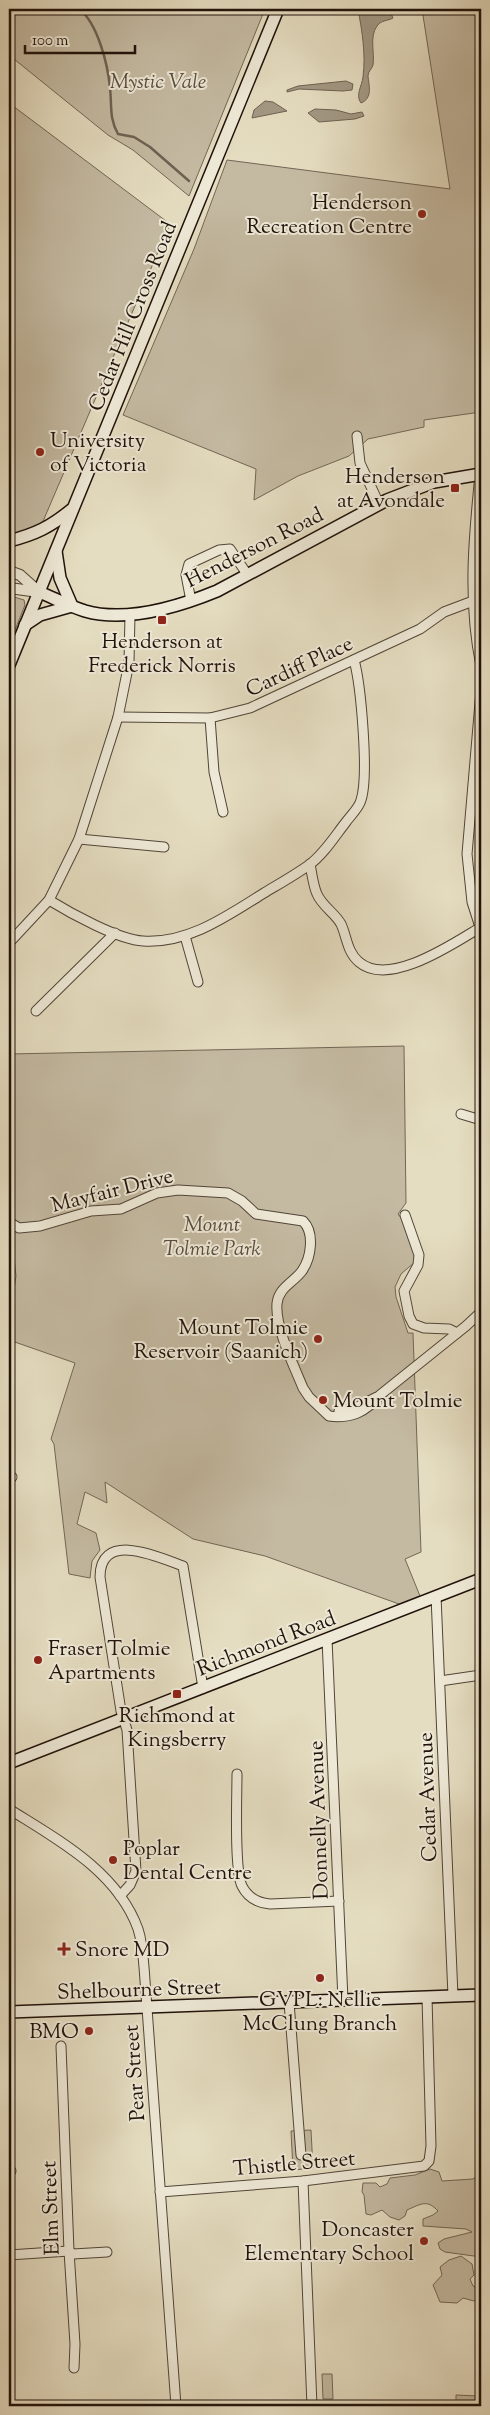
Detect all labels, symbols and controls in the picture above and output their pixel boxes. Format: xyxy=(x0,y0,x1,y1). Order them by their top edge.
scale bar xyxy=(25,22,135,54)
text: 100 m xyxy=(32,31,69,52)
park label: Mystic Vale xyxy=(110,68,206,98)
place label: Henderson Recreation Centre xyxy=(247,189,412,243)
marker: Henderson Recreation Centre xyxy=(416,208,428,220)
street label: Cedar Hill Cross Road xyxy=(82,217,186,416)
place label: University of Victoria xyxy=(50,427,147,481)
marker: University of Victoria xyxy=(34,446,46,458)
place label: Henderson at Avondale xyxy=(337,463,445,517)
marker: Henderson at Avondale xyxy=(449,482,461,494)
street label: Henderson Road xyxy=(180,501,329,597)
marker: Henderson at Frederick Norris xyxy=(156,614,168,626)
place label: Henderson at Frederick Norris xyxy=(88,628,236,682)
street label: Cardiff Place xyxy=(241,630,358,706)
street label: Mayfair Drive xyxy=(48,1162,177,1222)
park label: Mount Tolmie Park xyxy=(163,1211,261,1265)
place label: Mount Tolmie Reservoir (Saanich) xyxy=(134,1314,308,1368)
marker: Mount Tolmie Reservoir (Saanich) xyxy=(312,1333,324,1345)
place label: Mount Tolmie xyxy=(333,1387,463,1417)
marker: Mount Tolmie xyxy=(317,1394,329,1406)
street label: Richmond Road xyxy=(193,1604,341,1685)
place label: Fraser Tolmie Apartments xyxy=(48,1635,170,1689)
marker: Fraser Tolmie Apartments xyxy=(32,1654,44,1666)
marker: Richmond at Kingsberry xyxy=(171,1688,183,1700)
place label: Richmond at Kingsberry xyxy=(119,1702,235,1756)
street label: Cedar Avenue xyxy=(412,1732,446,1862)
street label: Donnelly Avenue xyxy=(302,1740,338,1900)
place label: Poplar Dental Centre xyxy=(123,1835,252,1889)
marker: Poplar Dental Centre xyxy=(107,1854,119,1866)
place label: Snore MD xyxy=(75,1936,169,1966)
marker: Snore MD xyxy=(57,1942,71,1956)
marker: GVPL: Nellie McClung Branch xyxy=(314,1972,326,1984)
street label: Shelbourne Street xyxy=(57,1973,222,2009)
place label: GVPL: Nellie McClung Branch xyxy=(243,1986,397,2040)
place label: BMO xyxy=(29,2018,79,2048)
street label: Pear Street xyxy=(118,2024,154,2122)
marker: BMO xyxy=(83,2025,95,2037)
street label: Thistle Street xyxy=(232,2145,357,2185)
street label: Elm Street xyxy=(35,2160,69,2256)
place label: Doncaster Elementary School xyxy=(245,2216,414,2270)
marker: Doncaster Elementary School xyxy=(418,2235,430,2247)

